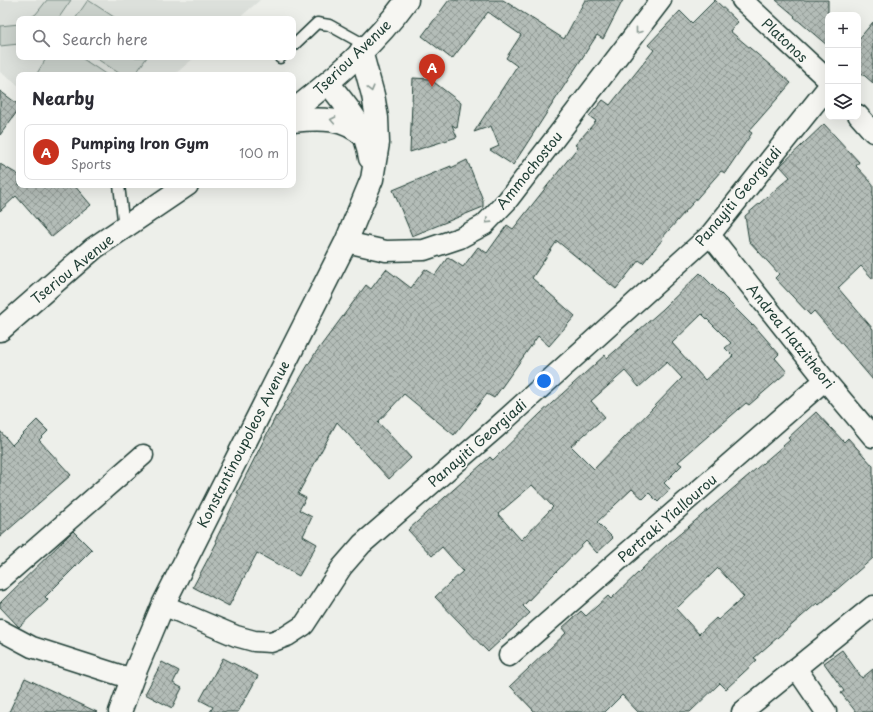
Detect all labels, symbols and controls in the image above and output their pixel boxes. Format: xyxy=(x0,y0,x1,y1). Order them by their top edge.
map controls xyxy=(825,12,861,120)
button: + xyxy=(825,12,861,48)
street label: Platonos xyxy=(757,13,813,67)
street label: Tseriou Avenue xyxy=(308,14,396,100)
search box xyxy=(16,16,296,60)
one-way arrow xyxy=(635,26,642,33)
icon: search xyxy=(30,27,52,49)
text: Search here xyxy=(62,27,148,50)
button: − xyxy=(825,48,861,84)
pin: A xyxy=(419,54,445,87)
button: layers xyxy=(825,84,861,120)
text: Nearby xyxy=(32,85,94,111)
one-way arrow xyxy=(366,85,375,92)
one-way arrow xyxy=(329,116,336,125)
street label: Ammochostou xyxy=(491,126,567,214)
text: Pumping Iron Gym xyxy=(71,131,209,154)
street label: Panayiti Georgiadi xyxy=(690,141,786,251)
text: A xyxy=(41,143,51,162)
text: 100 m xyxy=(239,143,279,162)
text: Sports xyxy=(71,154,111,173)
one-way arrow xyxy=(485,216,492,223)
street label: Tseriou Avenue xyxy=(26,229,118,309)
street label: Andrea Hatzitheori xyxy=(742,279,840,393)
street label: Konstantinoupoleos Avenue xyxy=(192,357,294,531)
your location xyxy=(534,371,554,391)
street label: Panayiti Georgiadi xyxy=(423,394,531,492)
street label: Pertraki Yiallourou xyxy=(613,469,721,567)

